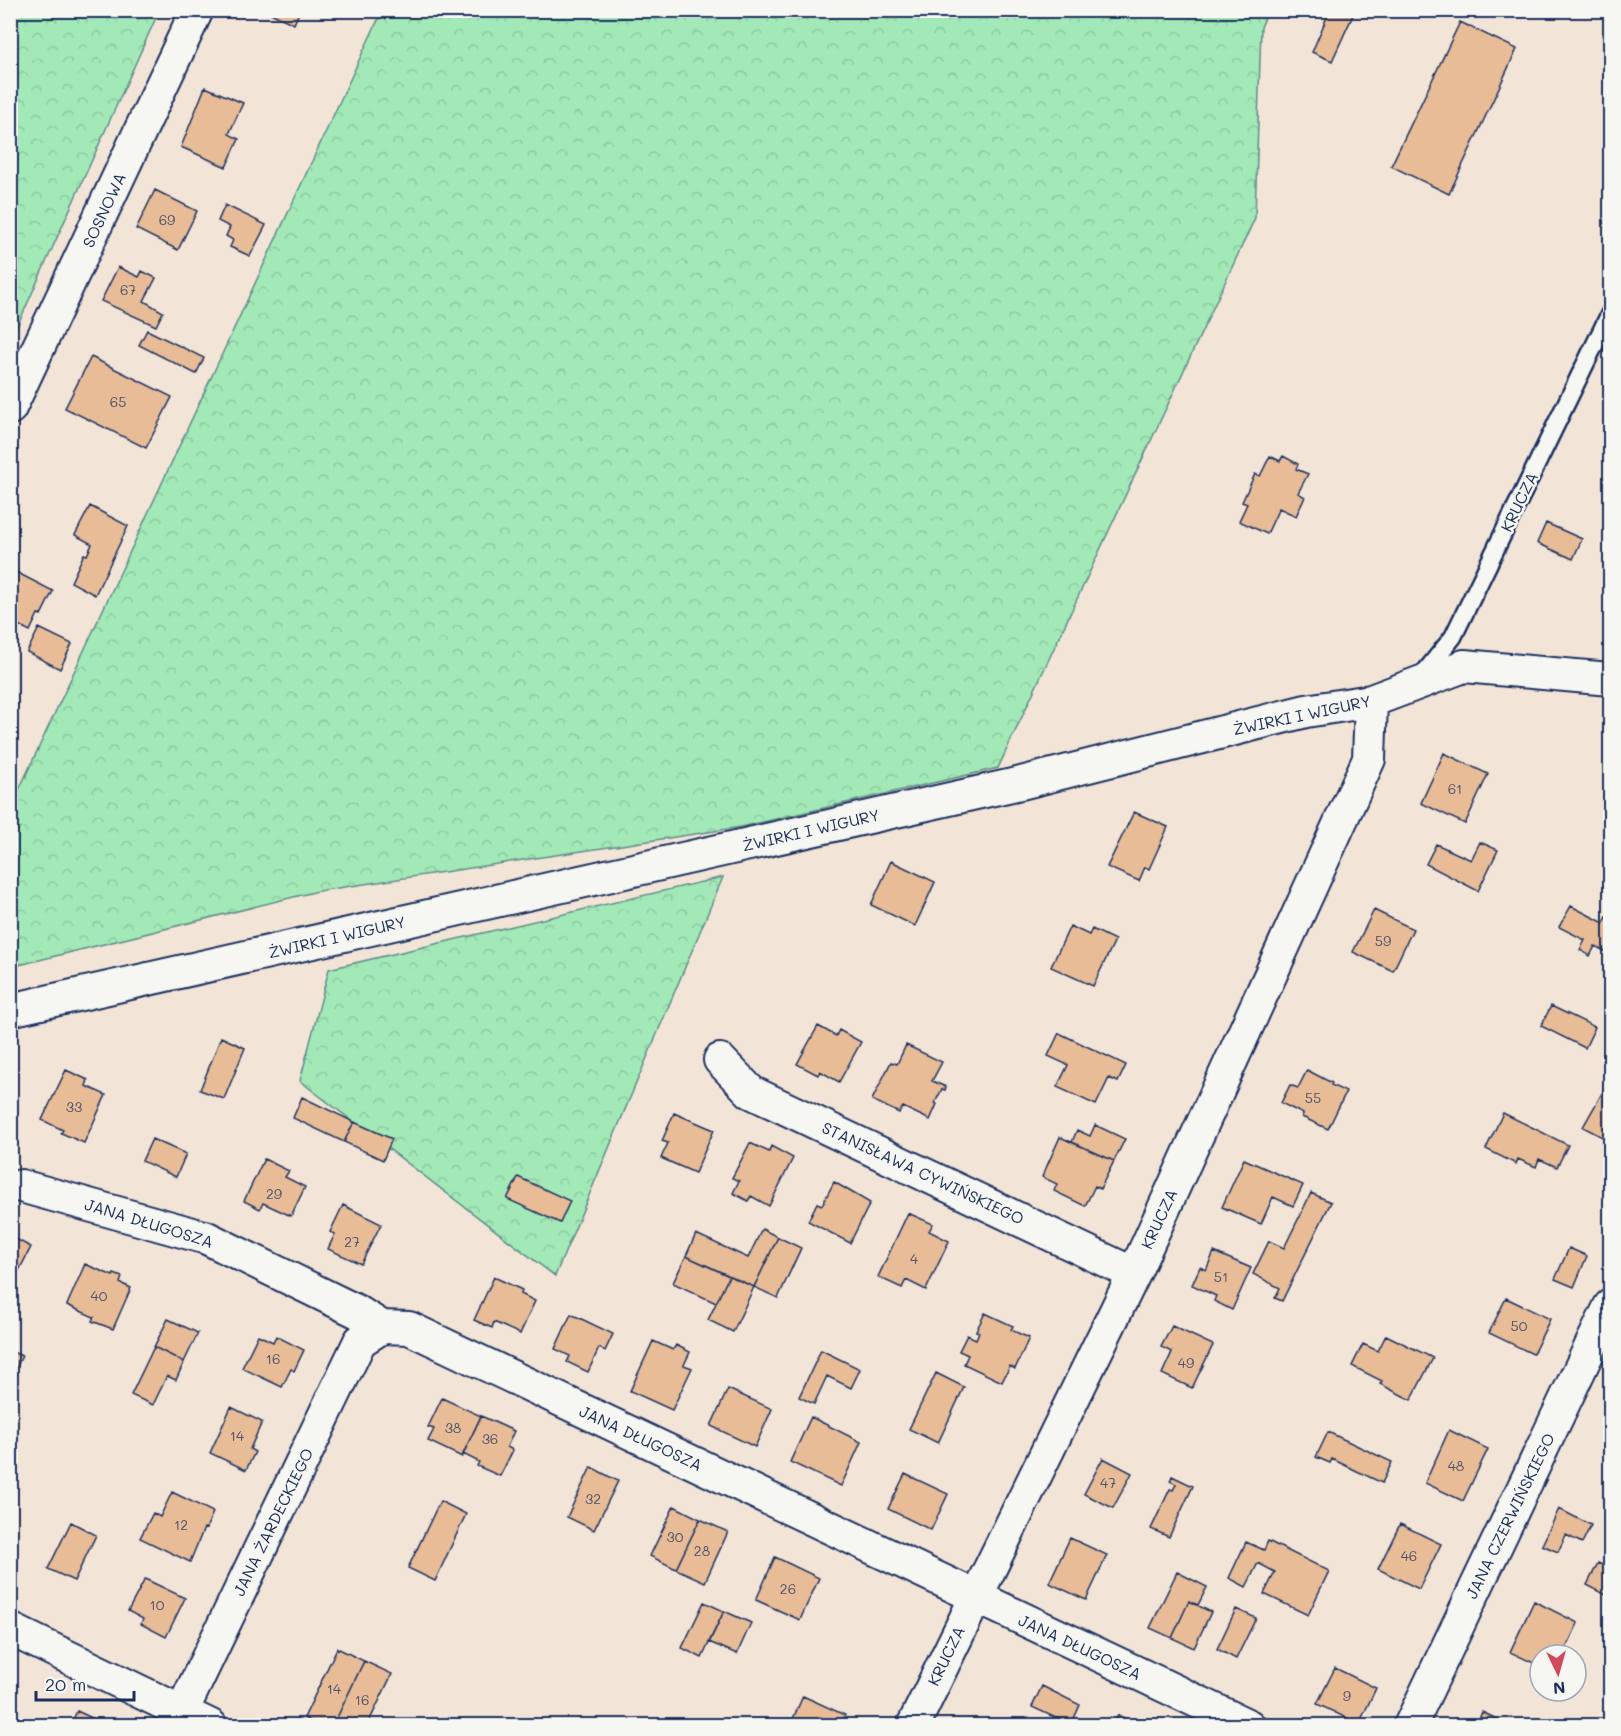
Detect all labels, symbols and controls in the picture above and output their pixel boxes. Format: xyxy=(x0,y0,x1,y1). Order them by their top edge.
street label: SOSNOWA xyxy=(77,169,130,251)
house number: 69 xyxy=(159,210,175,229)
house number: 67 xyxy=(120,280,136,299)
house number: 65 xyxy=(110,392,126,411)
street label: KRUCZA xyxy=(1495,468,1542,535)
street label: ŻWIRKI I WIGURY xyxy=(1231,690,1373,739)
house number: 61 xyxy=(1448,779,1462,798)
street label: ŻWIRKI I WIGURY xyxy=(740,803,882,856)
street label: ŻWIRKI I WIGURY xyxy=(266,910,408,963)
house number: 59 xyxy=(1375,931,1391,950)
house number: 55 xyxy=(1305,1088,1321,1107)
house number: 33 xyxy=(66,1097,82,1116)
street label: STANISŁAWA CYWIŃSKIEGO xyxy=(819,1116,1028,1229)
house number: 29 xyxy=(266,1184,282,1203)
street label: KRUCZA xyxy=(1136,1185,1182,1252)
street label: JANA DŁUGOSZA xyxy=(82,1193,216,1252)
house number: 27 xyxy=(344,1232,360,1251)
house number: 4 xyxy=(910,1249,919,1268)
house number: 51 xyxy=(1214,1267,1228,1286)
house number: 40 xyxy=(91,1286,108,1305)
house number: 50 xyxy=(1511,1316,1528,1335)
house number: 16 xyxy=(266,1349,280,1368)
house number: 49 xyxy=(1178,1353,1194,1372)
street label: JANA DŁUGOSZA xyxy=(576,1400,706,1475)
house number: 38 xyxy=(445,1418,461,1437)
house number: 14 xyxy=(230,1426,245,1445)
house number: 36 xyxy=(482,1429,498,1448)
street label: JANA CZERWIŃSKIEGO xyxy=(1460,1429,1559,1602)
street label: JANA ŻARDECKIEGO xyxy=(228,1444,317,1599)
house number: 48 xyxy=(1448,1456,1464,1475)
house number: 47 xyxy=(1100,1473,1116,1492)
house number: 32 xyxy=(585,1489,601,1508)
house number: 12 xyxy=(174,1515,188,1534)
house number: 30 xyxy=(667,1527,684,1546)
house number: 28 xyxy=(694,1541,710,1560)
house number: 46 xyxy=(1401,1546,1417,1565)
house number: 26 xyxy=(780,1579,796,1598)
house number: 10 xyxy=(150,1595,165,1614)
street label: JANA DŁUGOSZA xyxy=(1015,1609,1145,1684)
street label: KRUCZA xyxy=(922,1622,969,1689)
north arrow xyxy=(1528,1643,1588,1703)
scale bar xyxy=(36,1664,134,1702)
text: 20 m xyxy=(45,1672,86,1696)
text: N xyxy=(1552,1677,1566,1699)
house number: 14 xyxy=(327,1679,342,1698)
house number: 9 xyxy=(1343,1686,1351,1705)
house number: 16 xyxy=(355,1690,369,1709)

